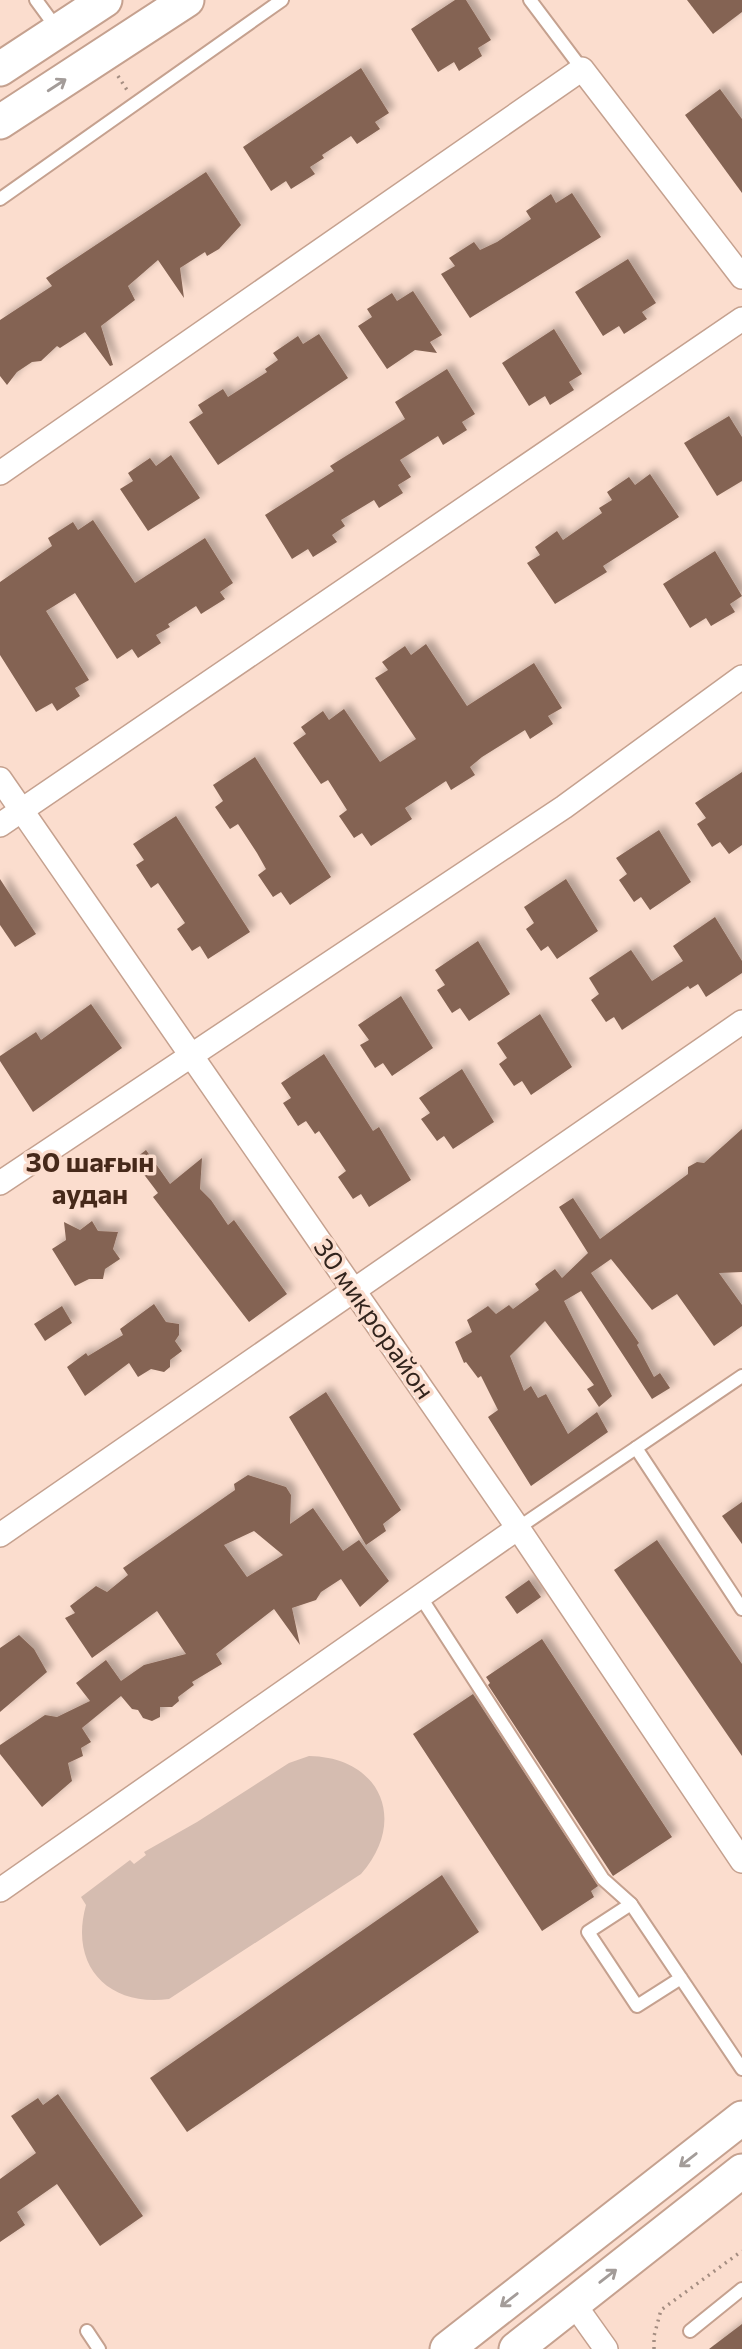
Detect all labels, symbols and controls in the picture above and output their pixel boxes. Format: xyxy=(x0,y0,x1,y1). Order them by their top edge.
one-way arrow xyxy=(47,78,66,92)
district label: 30 шағын аудан xyxy=(25,1144,155,1210)
street label: 30 микрорайон xyxy=(308,1232,442,1404)
one-way arrow xyxy=(680,2152,698,2167)
one-way arrow xyxy=(599,2269,617,2284)
one-way arrow xyxy=(500,2293,519,2308)

